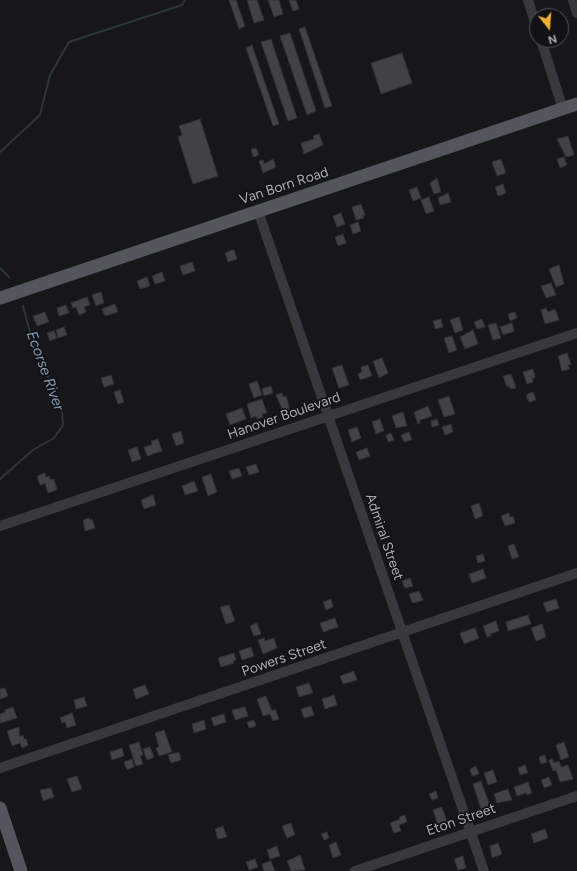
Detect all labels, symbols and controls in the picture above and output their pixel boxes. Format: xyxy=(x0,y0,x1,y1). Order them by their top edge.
north arrow xyxy=(529,8,569,48)
text: N xyxy=(546,32,558,46)
street label: Van Born Road xyxy=(237,164,331,208)
water label: Ecorse River xyxy=(22,329,68,413)
street label: Hanover Boulevard xyxy=(225,389,343,443)
street label: Admiral Street xyxy=(361,492,407,582)
street label: Powers Street xyxy=(240,636,328,680)
street label: Eton Street xyxy=(424,800,498,840)

